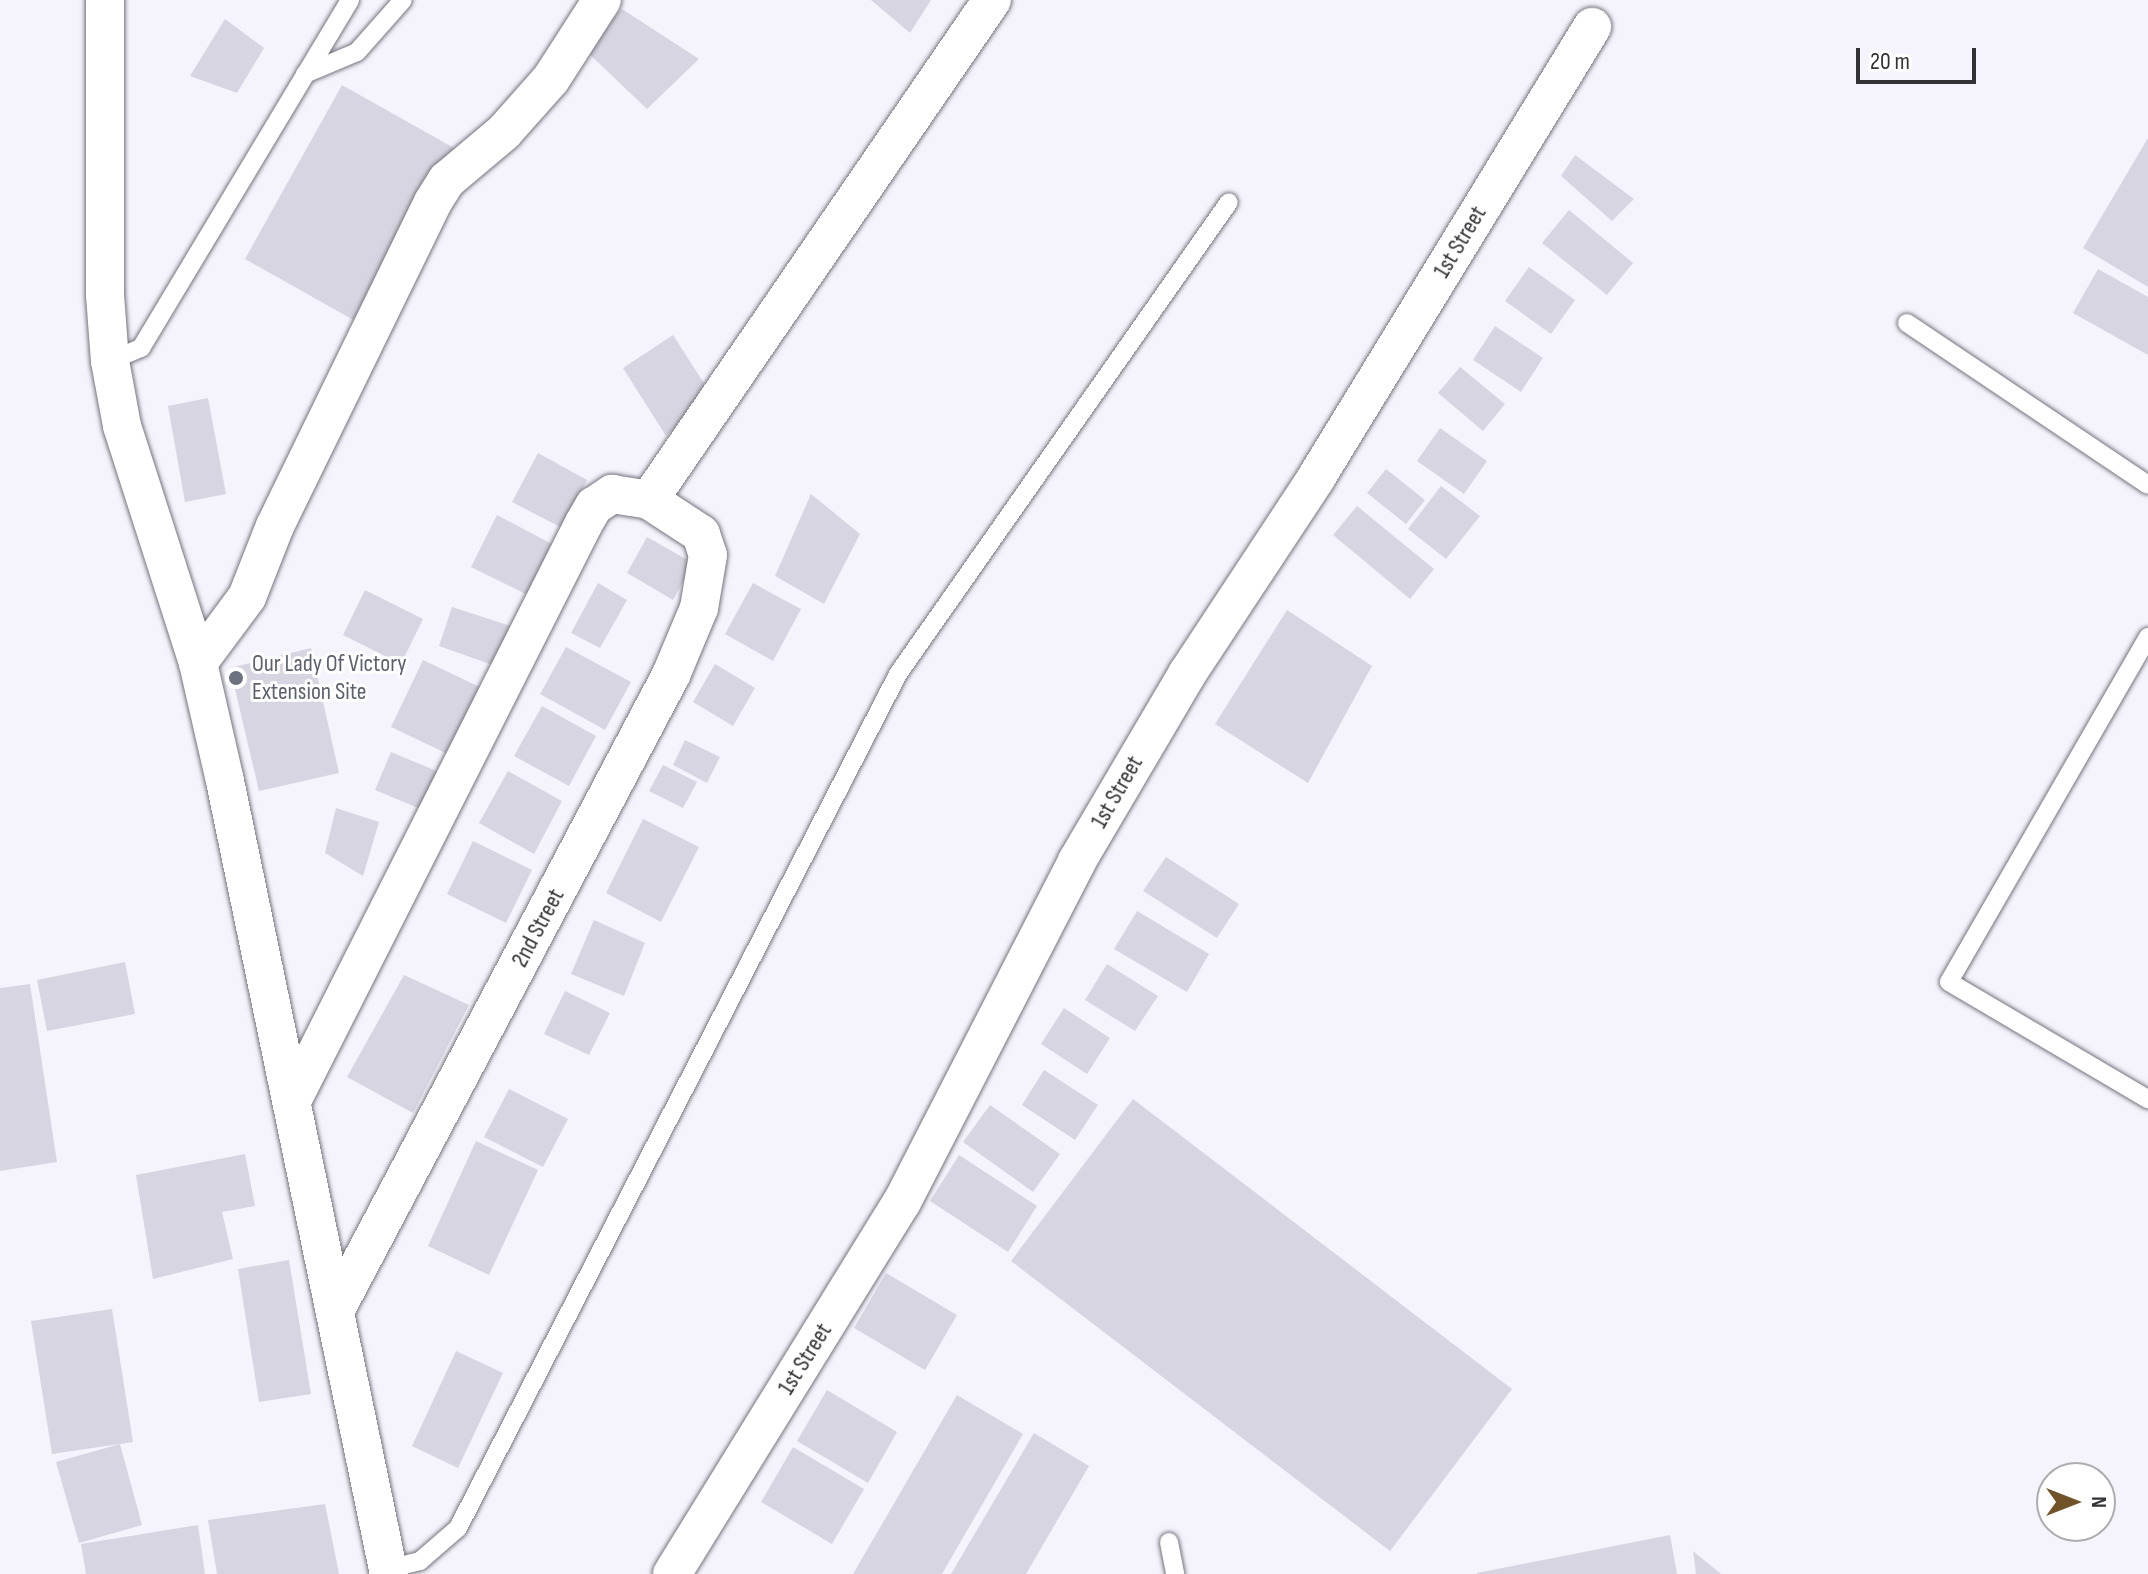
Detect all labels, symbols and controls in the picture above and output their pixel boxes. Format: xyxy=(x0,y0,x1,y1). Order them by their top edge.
scale bar xyxy=(1860,32,1980,82)
text: 20 m xyxy=(1870,47,1910,76)
street label: 1st Street xyxy=(1427,201,1493,283)
place label: Our Lady Of Victory Extension Site xyxy=(252,650,407,706)
marker: Our Lady Of Victory Extension Site xyxy=(227,669,245,687)
street label: 1st Street xyxy=(1085,751,1149,833)
street label: 2nd Street xyxy=(505,884,571,972)
street label: 1st Street xyxy=(772,1318,838,1400)
north arrow xyxy=(2036,1462,2116,1542)
text: N xyxy=(2085,1496,2112,1508)

